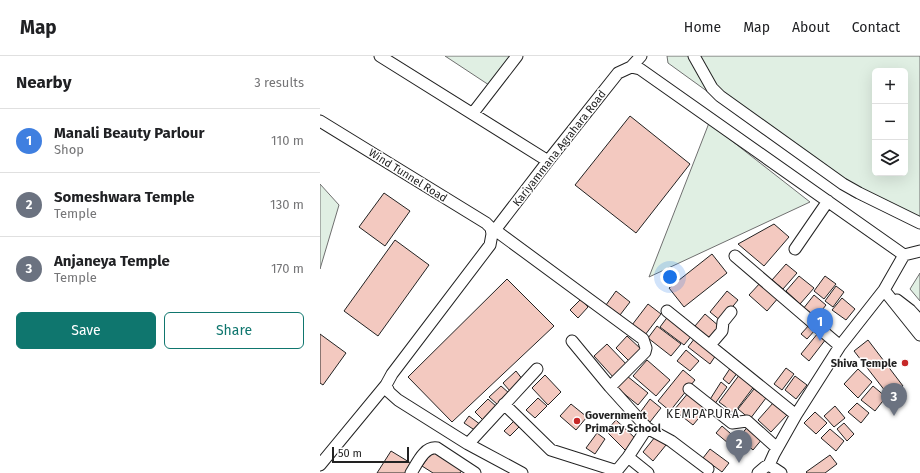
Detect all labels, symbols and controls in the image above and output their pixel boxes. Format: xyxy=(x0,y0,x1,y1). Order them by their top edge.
text: Map xyxy=(20,16,57,39)
text: Home xyxy=(684,19,721,36)
text: Map xyxy=(743,19,770,36)
text: About xyxy=(792,19,830,36)
text: Contact xyxy=(852,19,900,36)
map controls xyxy=(872,68,908,176)
button: + xyxy=(872,68,908,104)
text: Nearby xyxy=(16,72,71,93)
text: 3 results xyxy=(254,75,304,90)
street label: Kariyammana Agrahara Road xyxy=(510,88,609,209)
button: − xyxy=(872,104,908,140)
text: Manali Beauty Parlour xyxy=(54,124,204,142)
text: 1 xyxy=(26,133,32,148)
text: 110 m xyxy=(271,133,304,148)
button: layers xyxy=(872,140,908,176)
text: Shop xyxy=(54,142,84,157)
street label: Wind Tunnel Road xyxy=(366,146,449,205)
text: Someshwara Temple xyxy=(54,188,195,206)
text: 2 xyxy=(26,197,32,212)
text: 130 m xyxy=(270,197,304,212)
text: Temple xyxy=(54,206,97,221)
text: Anjaneya Temple xyxy=(54,252,170,270)
text: 3 xyxy=(26,261,32,276)
text: 170 m xyxy=(271,261,304,276)
your location xyxy=(660,267,680,287)
text: Temple xyxy=(54,270,97,285)
pin: 1 xyxy=(807,308,833,341)
button: Save xyxy=(16,312,156,349)
button: Share xyxy=(164,312,304,349)
place label: Shiva Temple xyxy=(831,357,897,370)
marker: Shiva Temple xyxy=(900,358,910,368)
pin: 3 xyxy=(881,383,907,416)
district label: KEMPAPURA xyxy=(666,407,740,421)
place label: Government Primary School xyxy=(585,409,662,435)
marker: Government Primary School xyxy=(572,416,582,426)
pin: 2 xyxy=(726,430,752,463)
scale bar xyxy=(332,445,409,464)
text: 50 m xyxy=(338,447,362,460)

